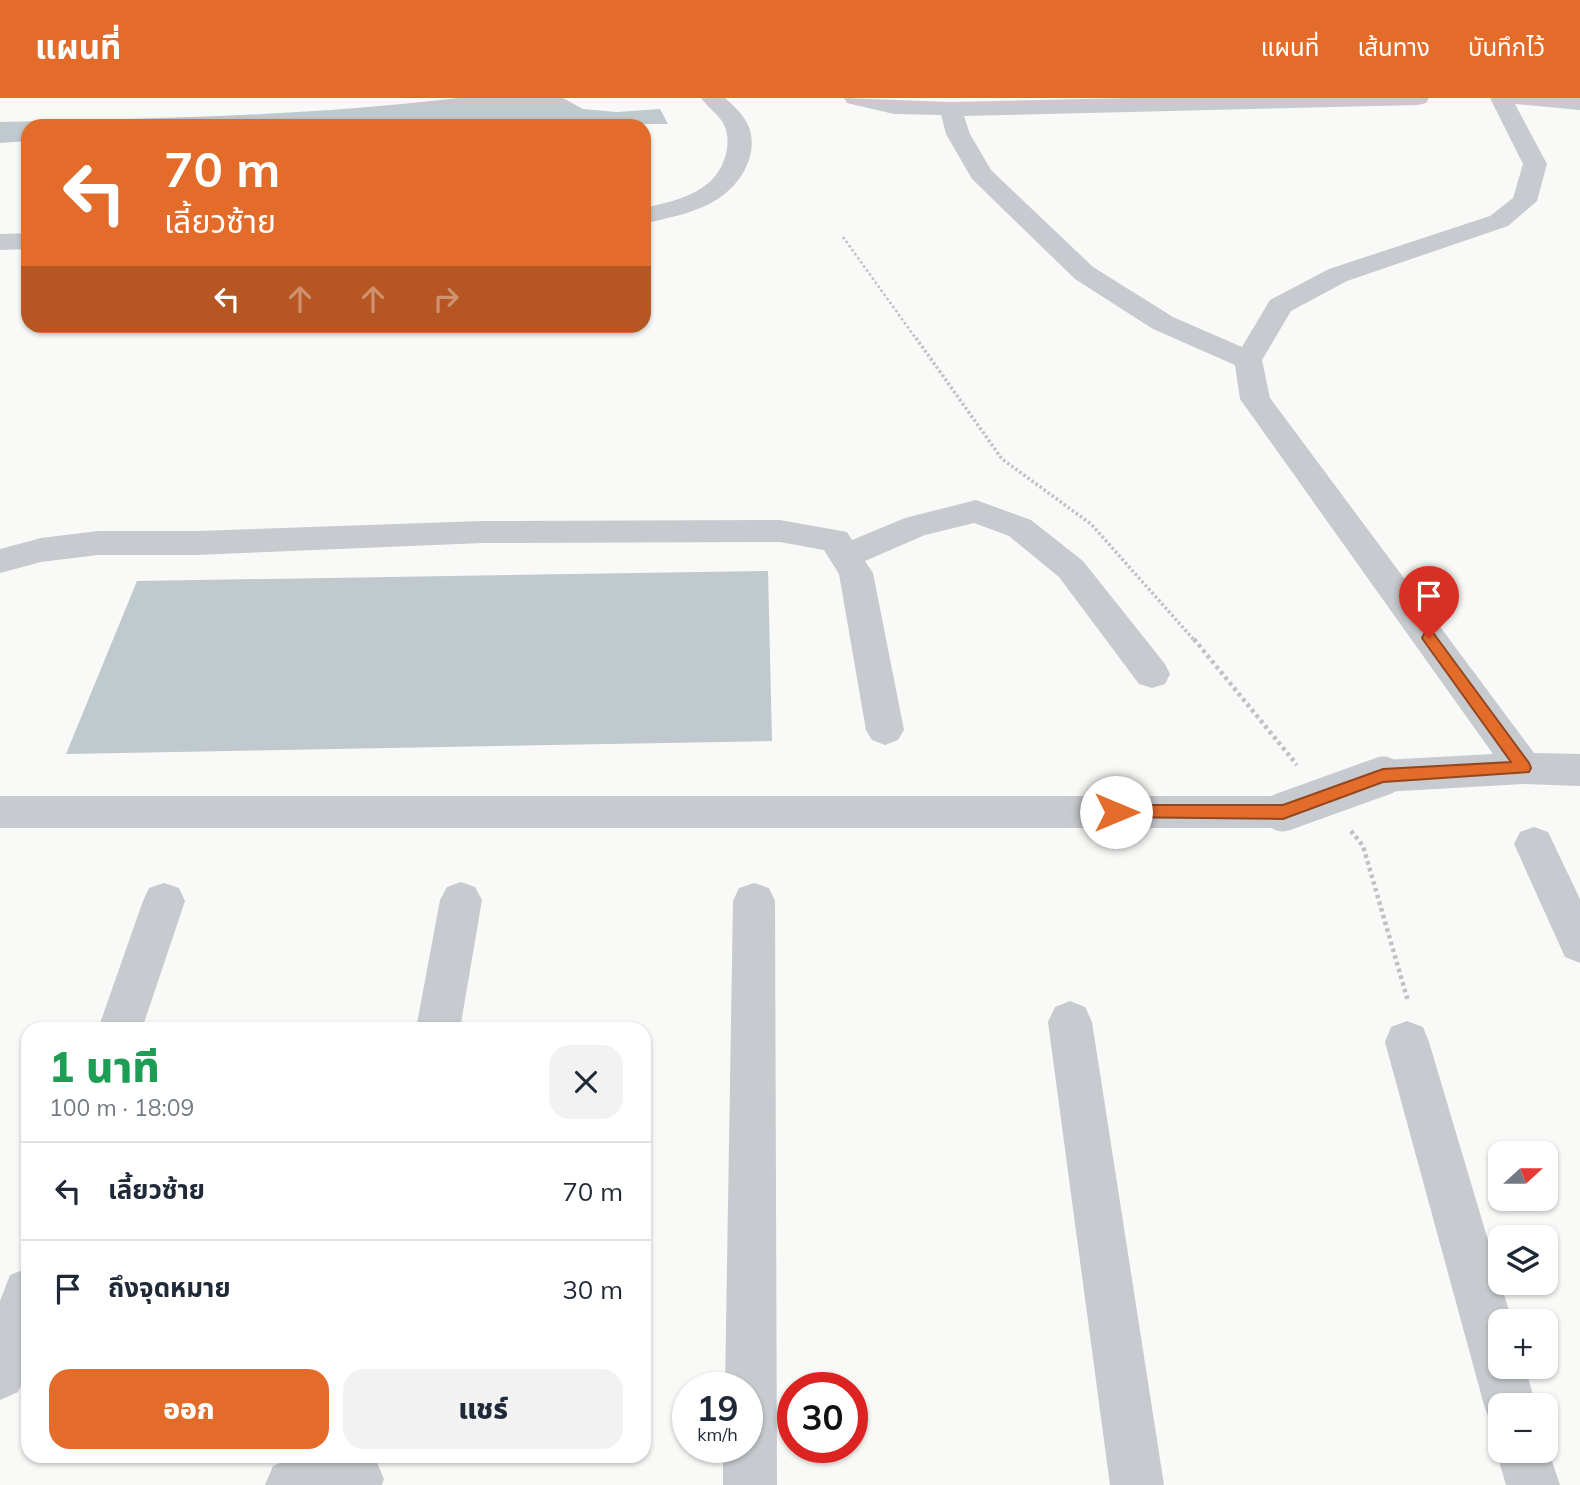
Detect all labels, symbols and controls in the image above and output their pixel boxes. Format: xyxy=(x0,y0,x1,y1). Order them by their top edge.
text: แผนที่ xyxy=(35,26,121,67)
text: แผนที่ xyxy=(1261,32,1319,62)
text: เส้นทาง xyxy=(1357,32,1430,62)
text: บันทึกไว้ xyxy=(1468,32,1545,62)
text: 70 m xyxy=(164,138,280,199)
icon: left xyxy=(49,147,140,238)
text: เลี้ยวซ้าย xyxy=(164,201,276,241)
icon: left xyxy=(208,280,246,318)
icon: ahead xyxy=(281,280,319,318)
icon: ahead xyxy=(354,280,392,318)
icon: right xyxy=(427,280,465,318)
pin xyxy=(1399,566,1459,638)
icon: arrive xyxy=(1410,577,1448,615)
position arrow xyxy=(1079,775,1153,849)
text: 1 นาที xyxy=(49,1040,160,1093)
button: close xyxy=(549,1045,623,1119)
text: 100 m · 18:09 xyxy=(49,1093,194,1122)
north arrow xyxy=(1488,1141,1558,1211)
map controls xyxy=(1488,1141,1558,1463)
icon: left xyxy=(49,1172,87,1210)
text: เลี้ยวซ้าย xyxy=(108,1173,205,1206)
text: 70 m xyxy=(562,1175,623,1208)
button: layers xyxy=(1488,1225,1558,1295)
icon: arrive xyxy=(49,1270,87,1308)
text: ถึงจุดหมาย xyxy=(108,1271,231,1304)
text: 30 m xyxy=(562,1273,623,1306)
button: + xyxy=(1488,1309,1558,1379)
button: ออก xyxy=(49,1369,329,1449)
button: แชร์ xyxy=(343,1369,623,1449)
speed limit sign: 30 xyxy=(777,1372,868,1463)
text: 19 xyxy=(696,1386,739,1430)
button: − xyxy=(1488,1393,1558,1463)
text: km/h xyxy=(697,1423,738,1446)

